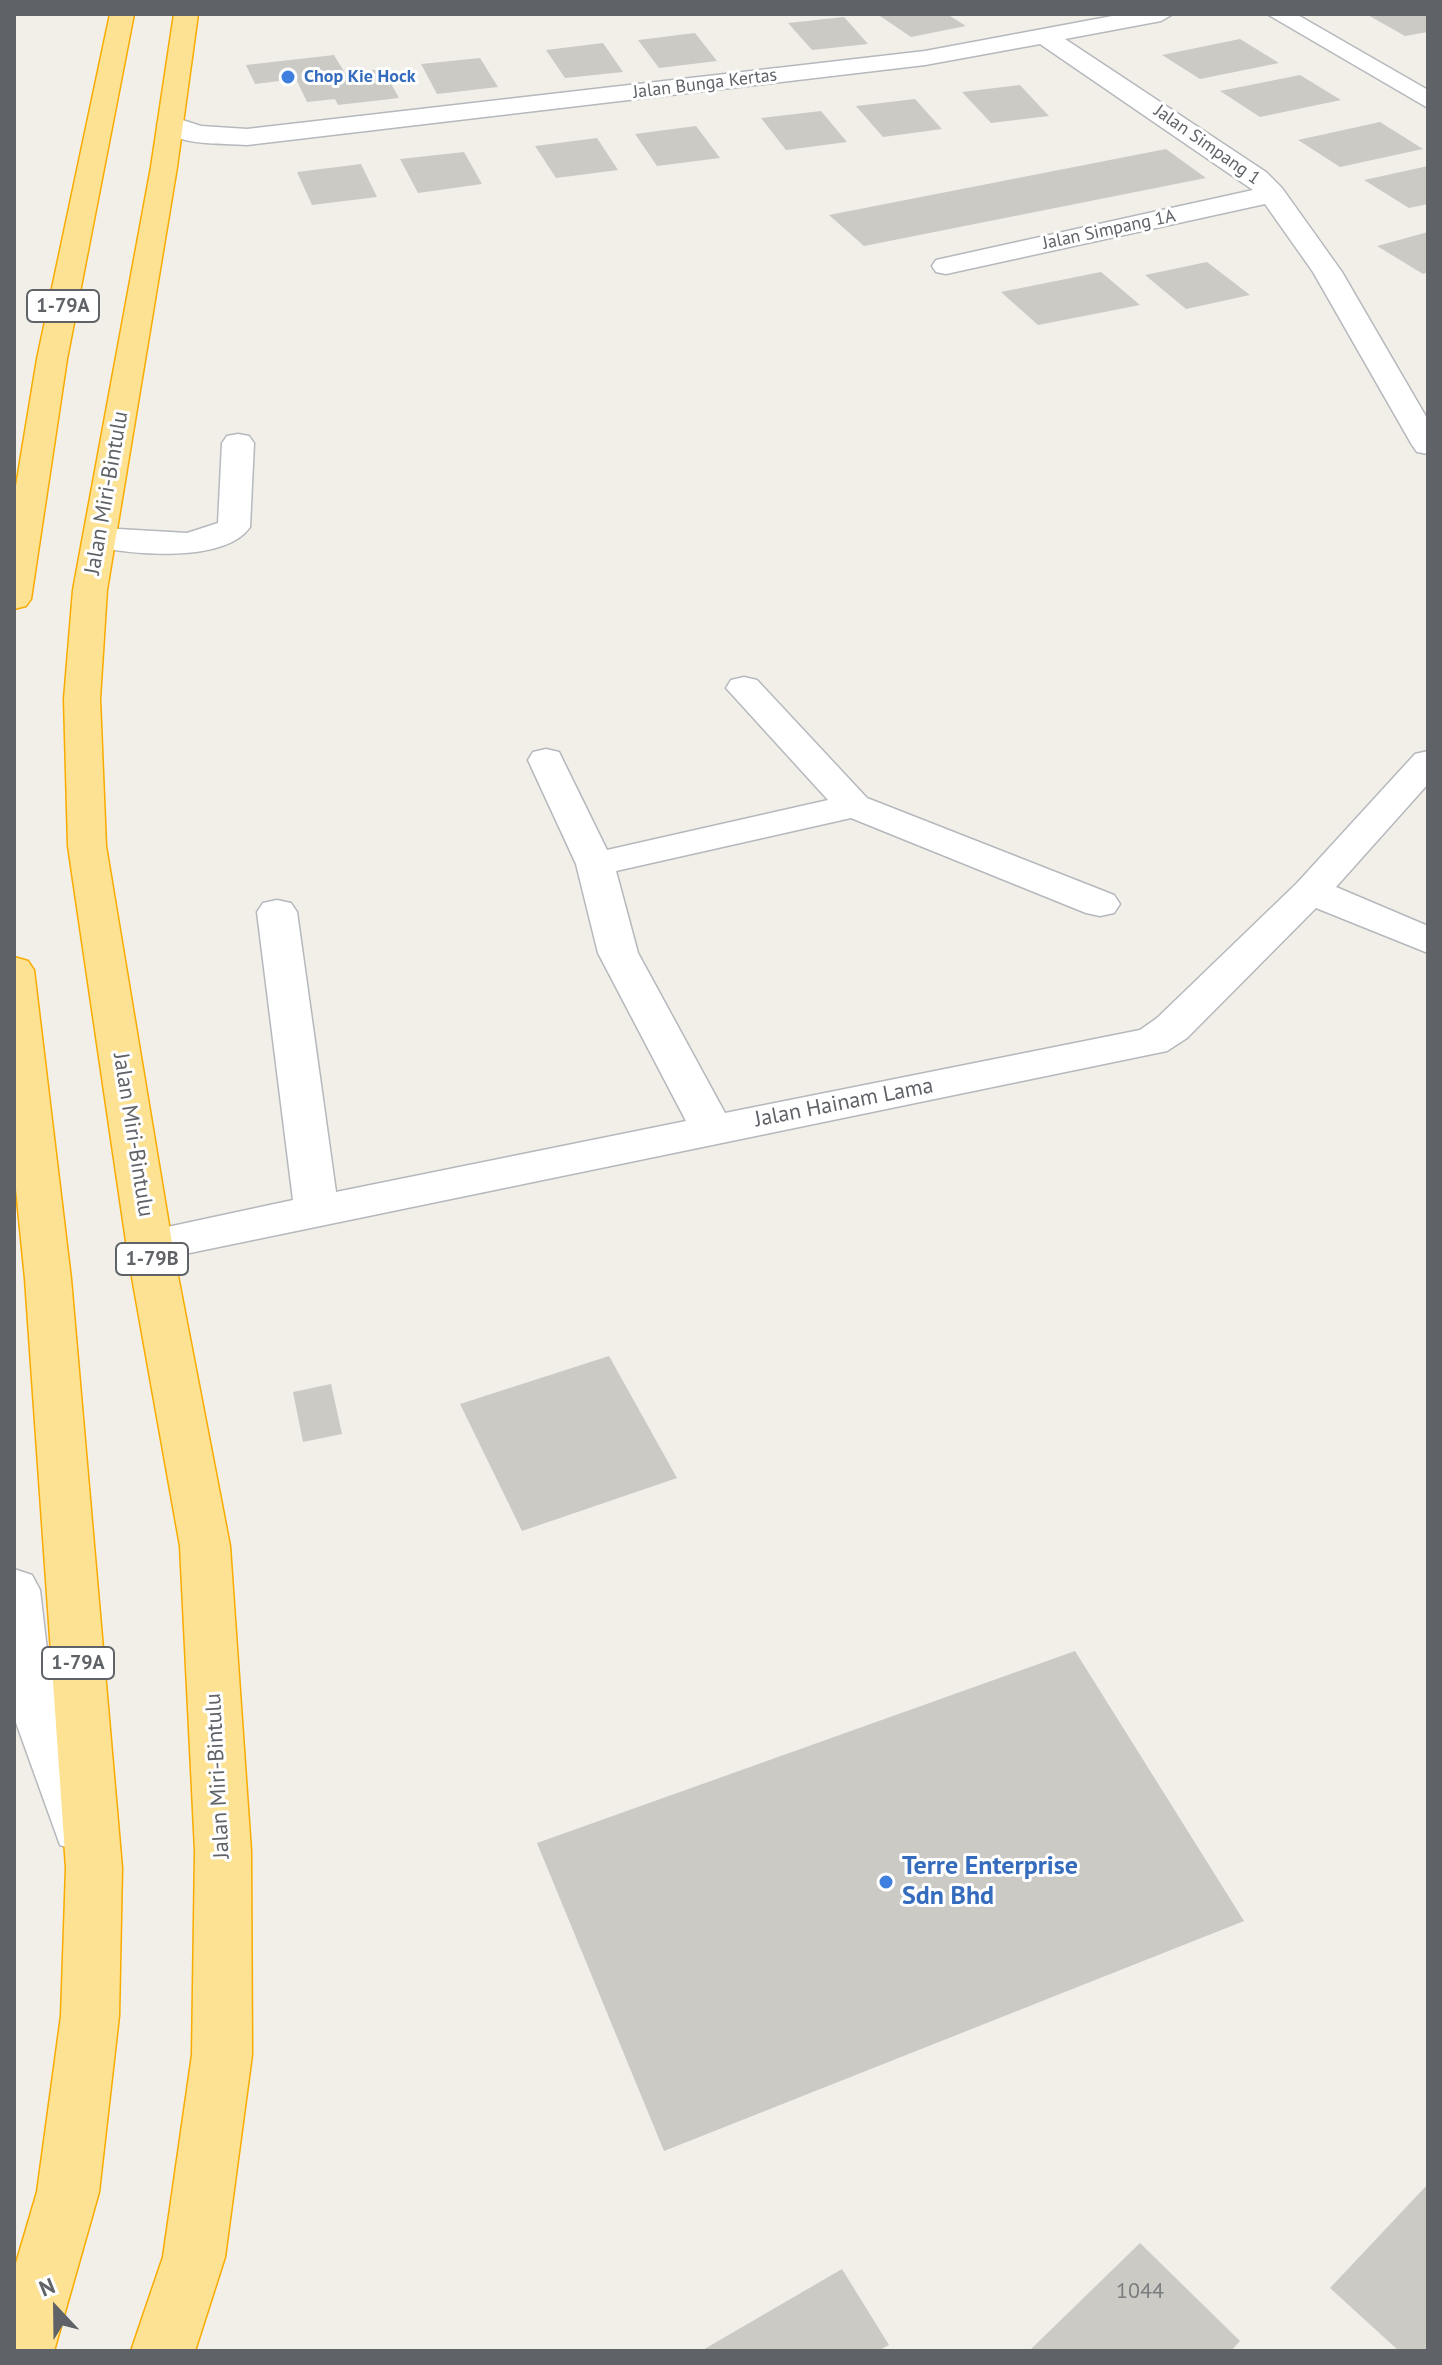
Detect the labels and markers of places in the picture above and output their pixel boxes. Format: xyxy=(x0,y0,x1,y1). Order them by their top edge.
place label: Chop Kie Hock xyxy=(304,66,416,88)
marker: Chop Kie Hock xyxy=(279,68,297,86)
place label: Terre Enterprise Sdn Bhd xyxy=(902,1851,1078,1912)
marker: Terre Enterprise Sdn Bhd xyxy=(877,1873,895,1891)

